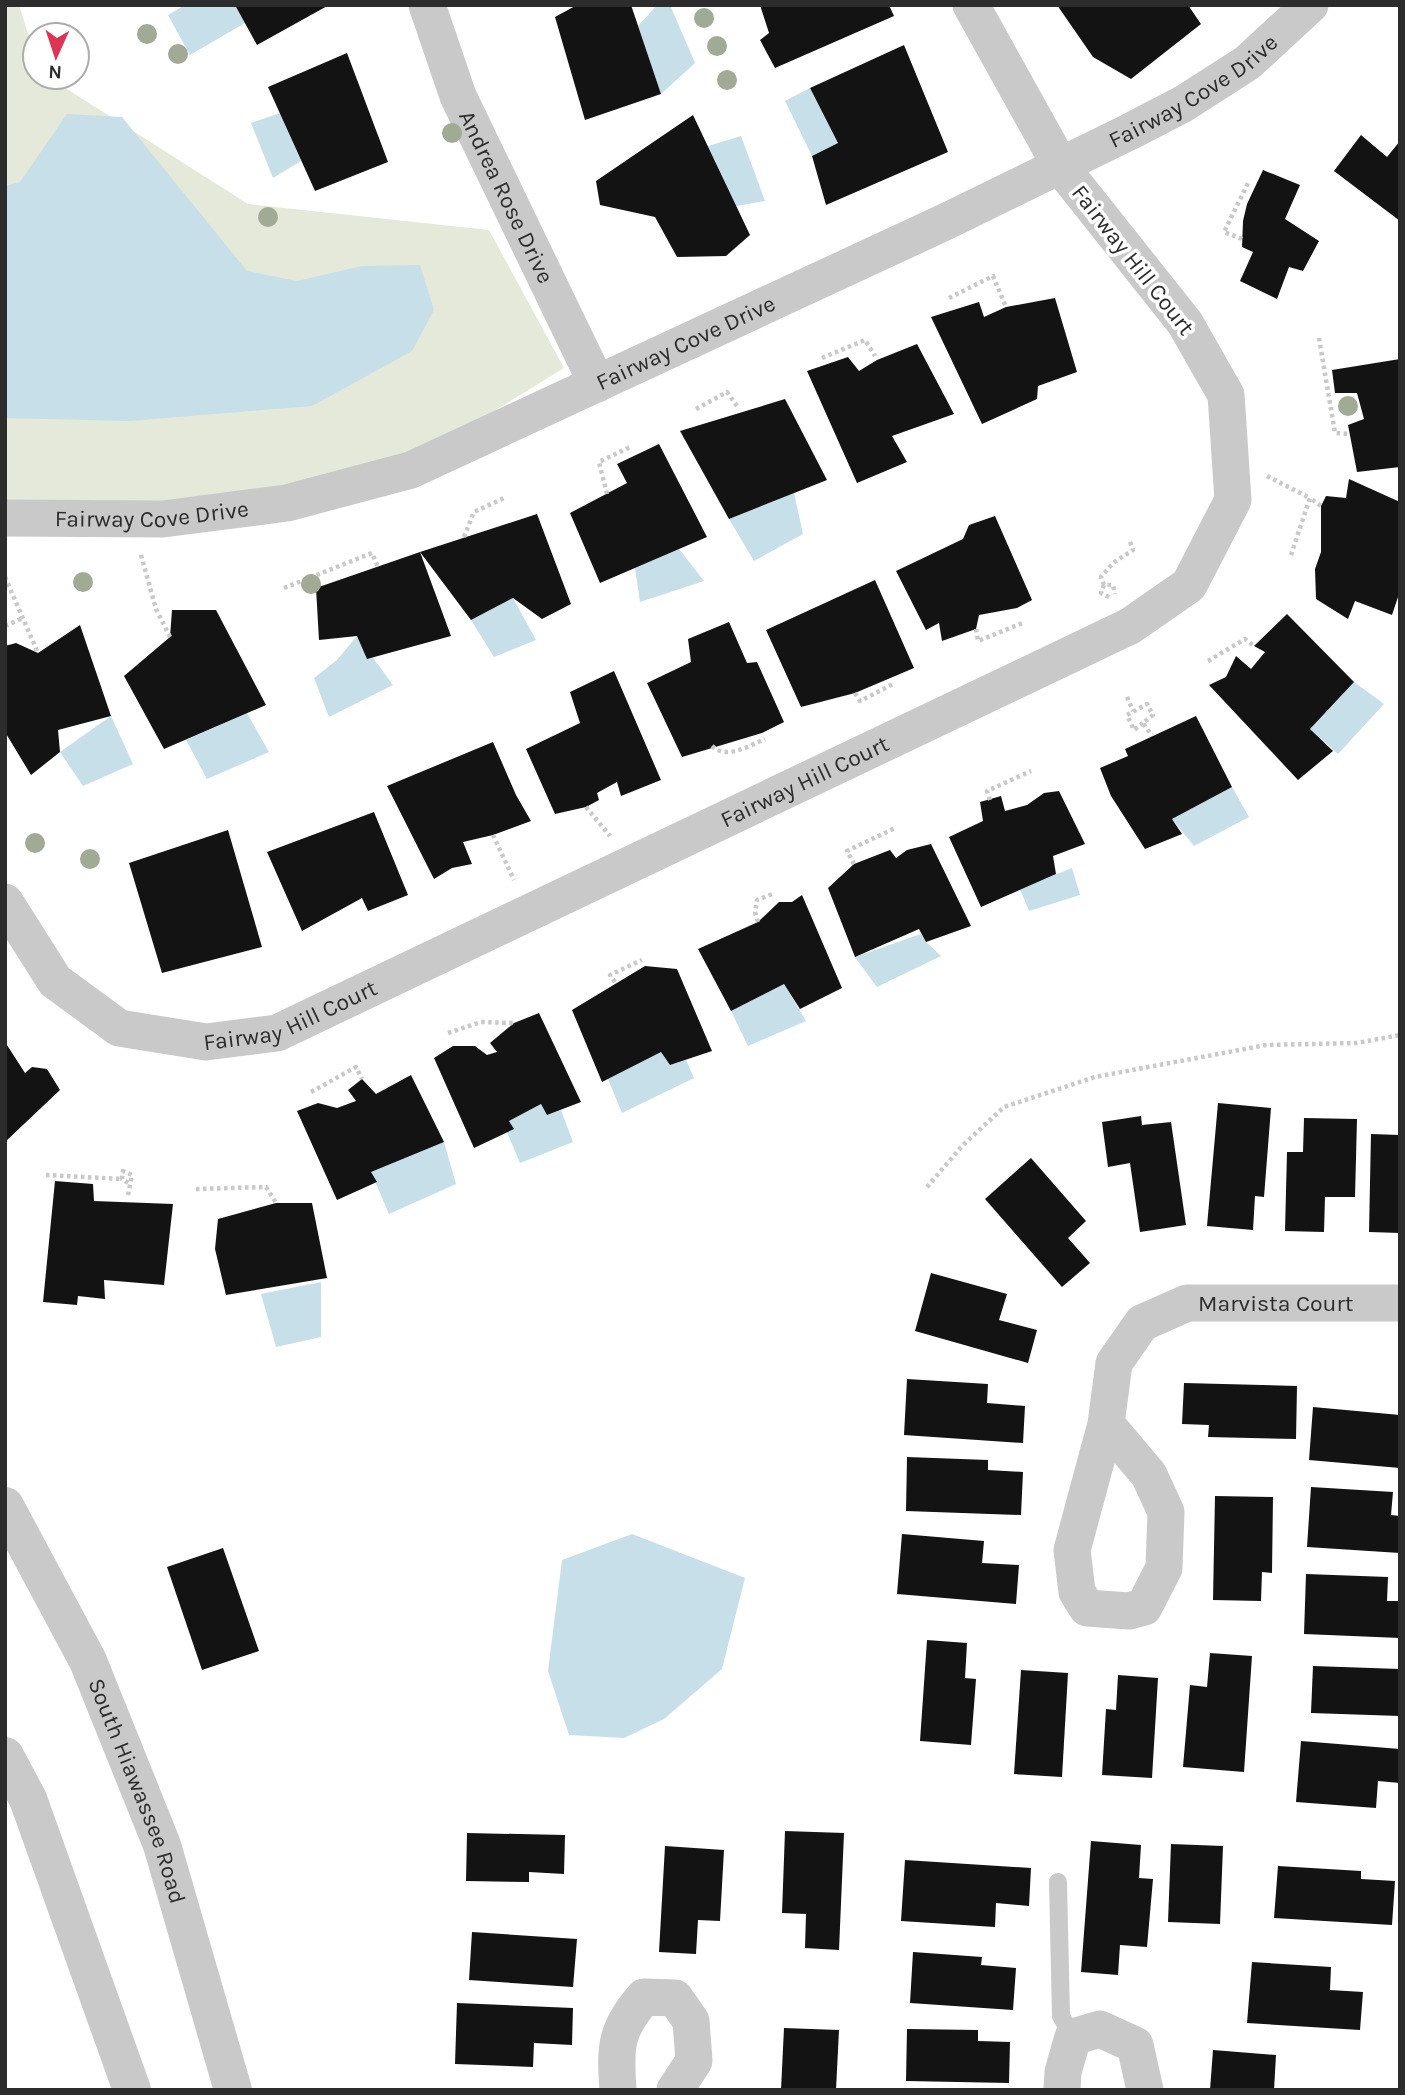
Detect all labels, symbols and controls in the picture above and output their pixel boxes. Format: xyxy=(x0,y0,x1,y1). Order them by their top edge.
north arrow xyxy=(21,21,91,91)
street label: Fairway Cove Drive xyxy=(1104,28,1283,153)
text: N xyxy=(48,61,63,83)
street label: Andrea Rose Drive xyxy=(453,106,560,288)
street label: Fairway Hill Court xyxy=(1066,180,1200,341)
street label: Fairway Cove Drive xyxy=(592,289,779,396)
street label: Fairway Cove Drive xyxy=(55,495,250,533)
street label: Fairway Hill Court xyxy=(716,730,893,833)
street label: Fairway Hill Court xyxy=(202,974,381,1056)
street label: Marvista Court xyxy=(1198,1290,1354,1317)
street label: South Hiawassee Road xyxy=(83,1674,192,1907)

